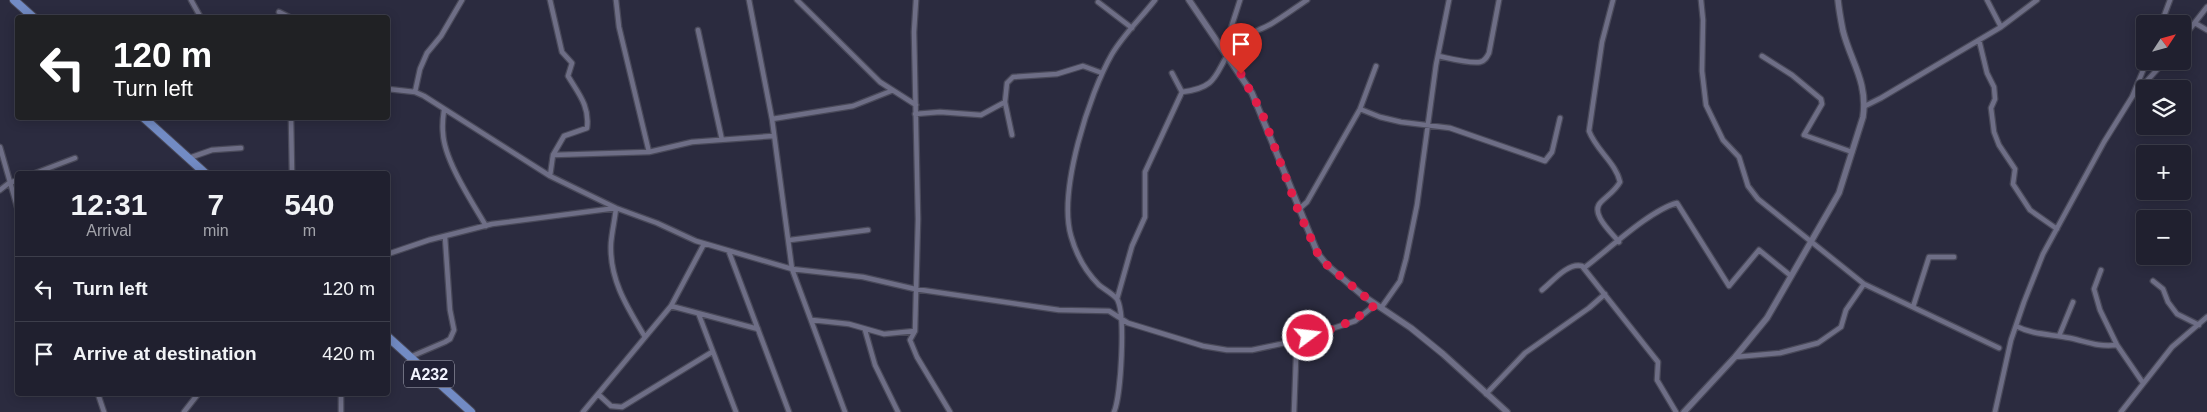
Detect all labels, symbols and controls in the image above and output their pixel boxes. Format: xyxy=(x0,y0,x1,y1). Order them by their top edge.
north arrow xyxy=(2136,15,2191,70)
map controls xyxy=(2136,15,2191,265)
pin xyxy=(1220,23,1262,74)
icon: arrive xyxy=(1227,30,1255,58)
icon: left xyxy=(30,35,95,100)
text: 120 m xyxy=(113,35,212,74)
text: Turn left xyxy=(113,76,193,101)
button: layers xyxy=(2136,80,2191,135)
button: + xyxy=(2136,145,2191,200)
text: 12:31 xyxy=(71,188,147,221)
text: 7 xyxy=(207,188,224,221)
text: 540 xyxy=(284,188,334,221)
button: − xyxy=(2136,210,2191,265)
text: Arrival xyxy=(86,222,132,239)
text: min xyxy=(203,222,229,239)
text: m xyxy=(303,222,316,239)
icon: left xyxy=(30,275,58,303)
text: Turn left xyxy=(73,278,148,299)
text: 120 m xyxy=(322,278,375,299)
position arrow xyxy=(1281,309,1333,361)
icon: arrive xyxy=(30,340,58,368)
text: Arrive at destination xyxy=(73,343,257,364)
text: 420 m xyxy=(322,343,375,364)
road number: A232 xyxy=(404,360,454,388)

